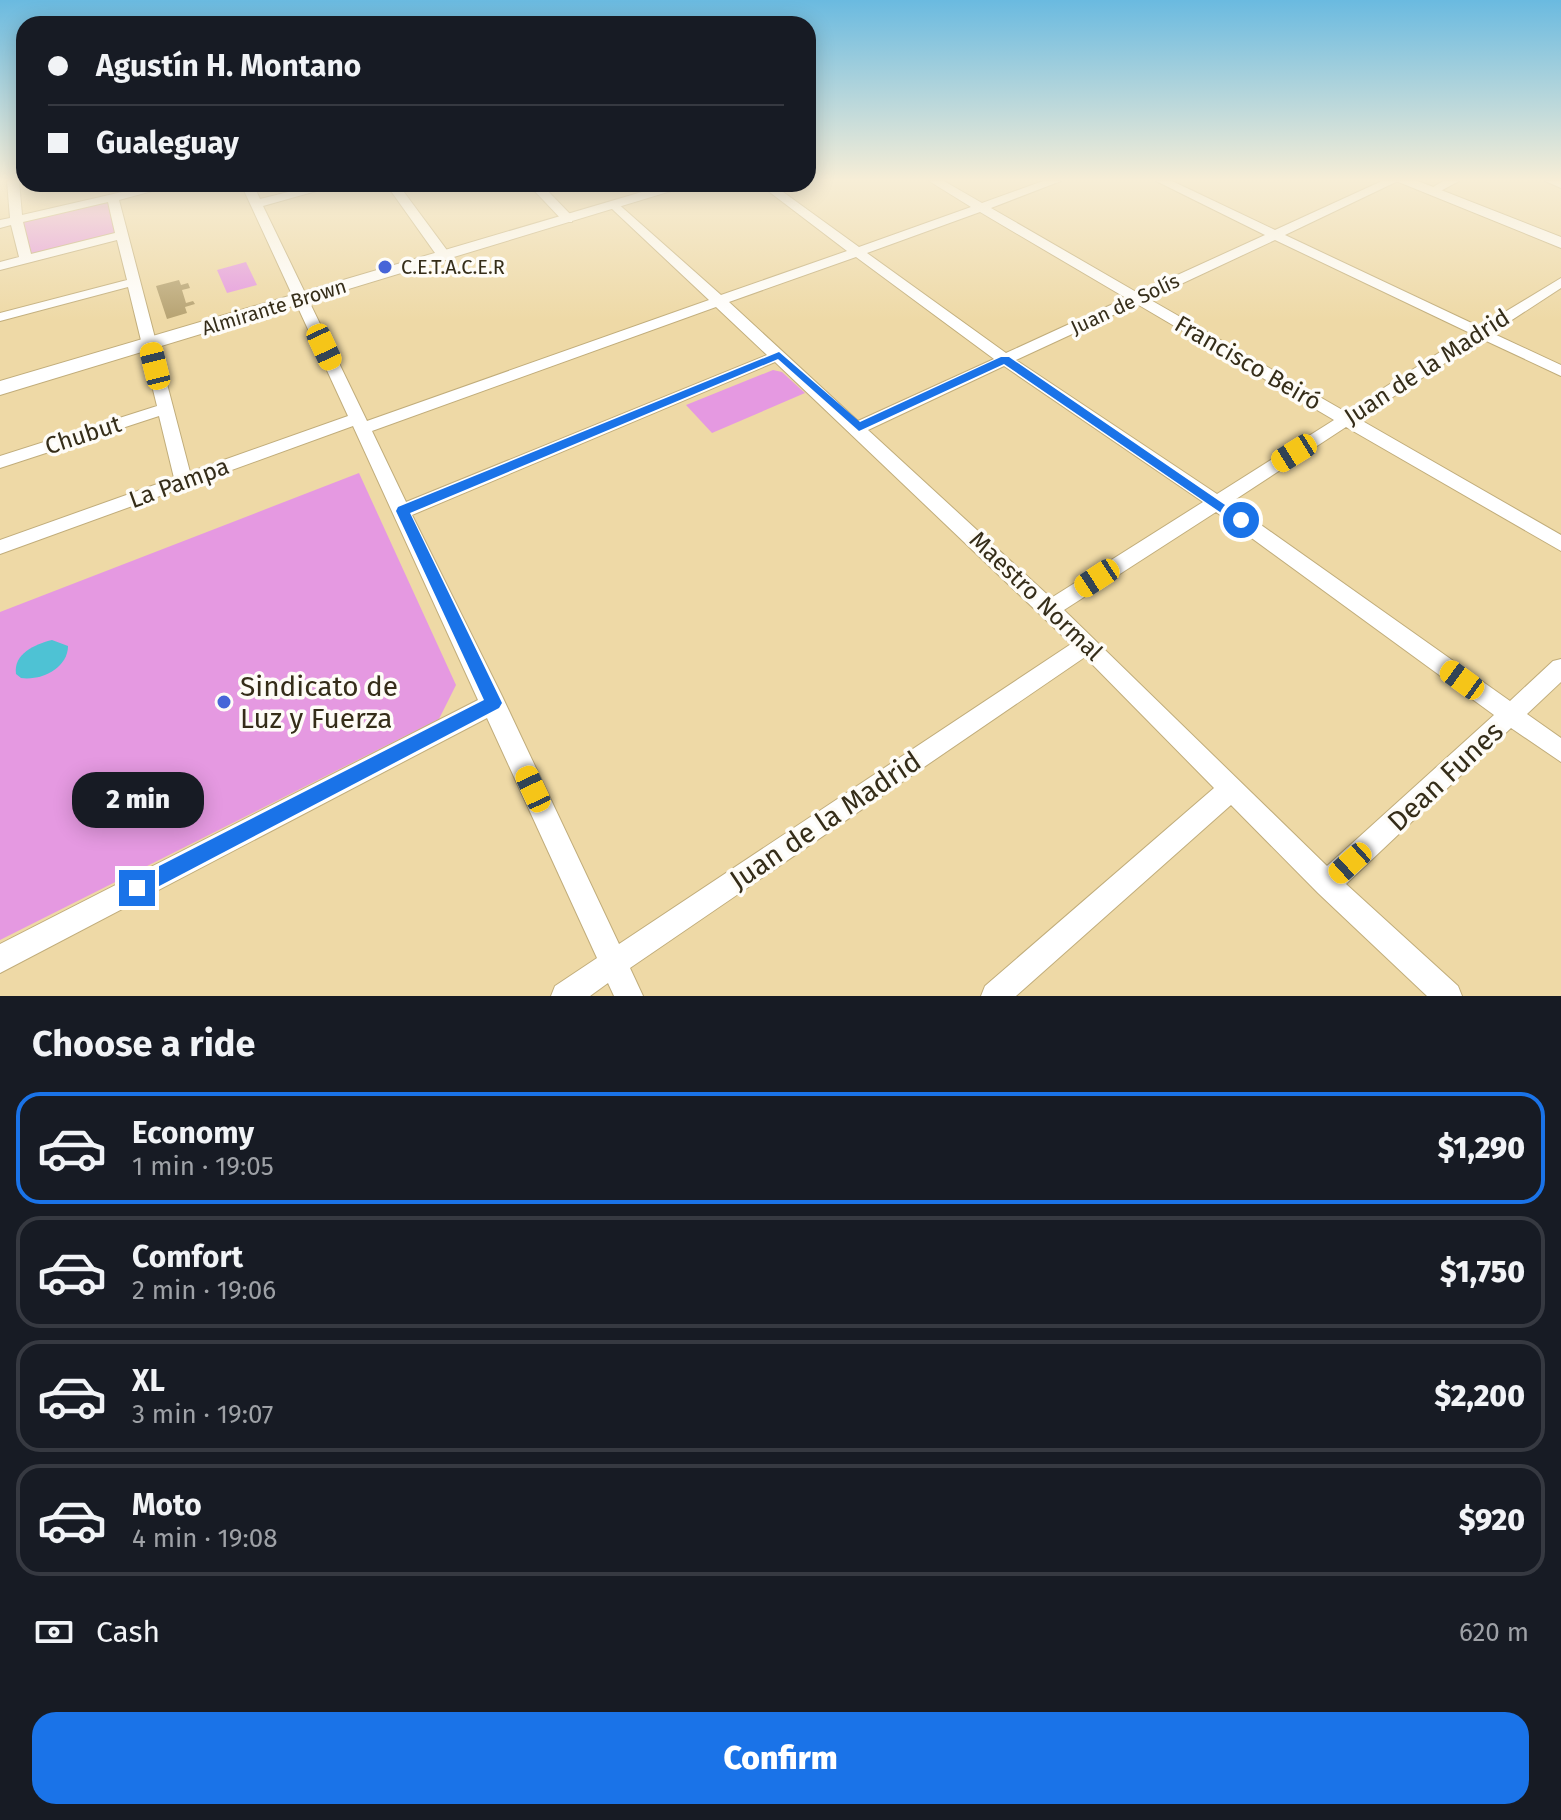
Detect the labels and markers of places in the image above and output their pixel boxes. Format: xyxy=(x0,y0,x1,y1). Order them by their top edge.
place label: C.E.T.A.C.E.R xyxy=(401,255,505,279)
marker: C.E.T.A.C.E.R xyxy=(376,258,394,276)
place label: Sindicato de Luz y Fuerza xyxy=(240,670,398,735)
marker: Sindicato de Luz y Fuerza xyxy=(215,693,233,711)

